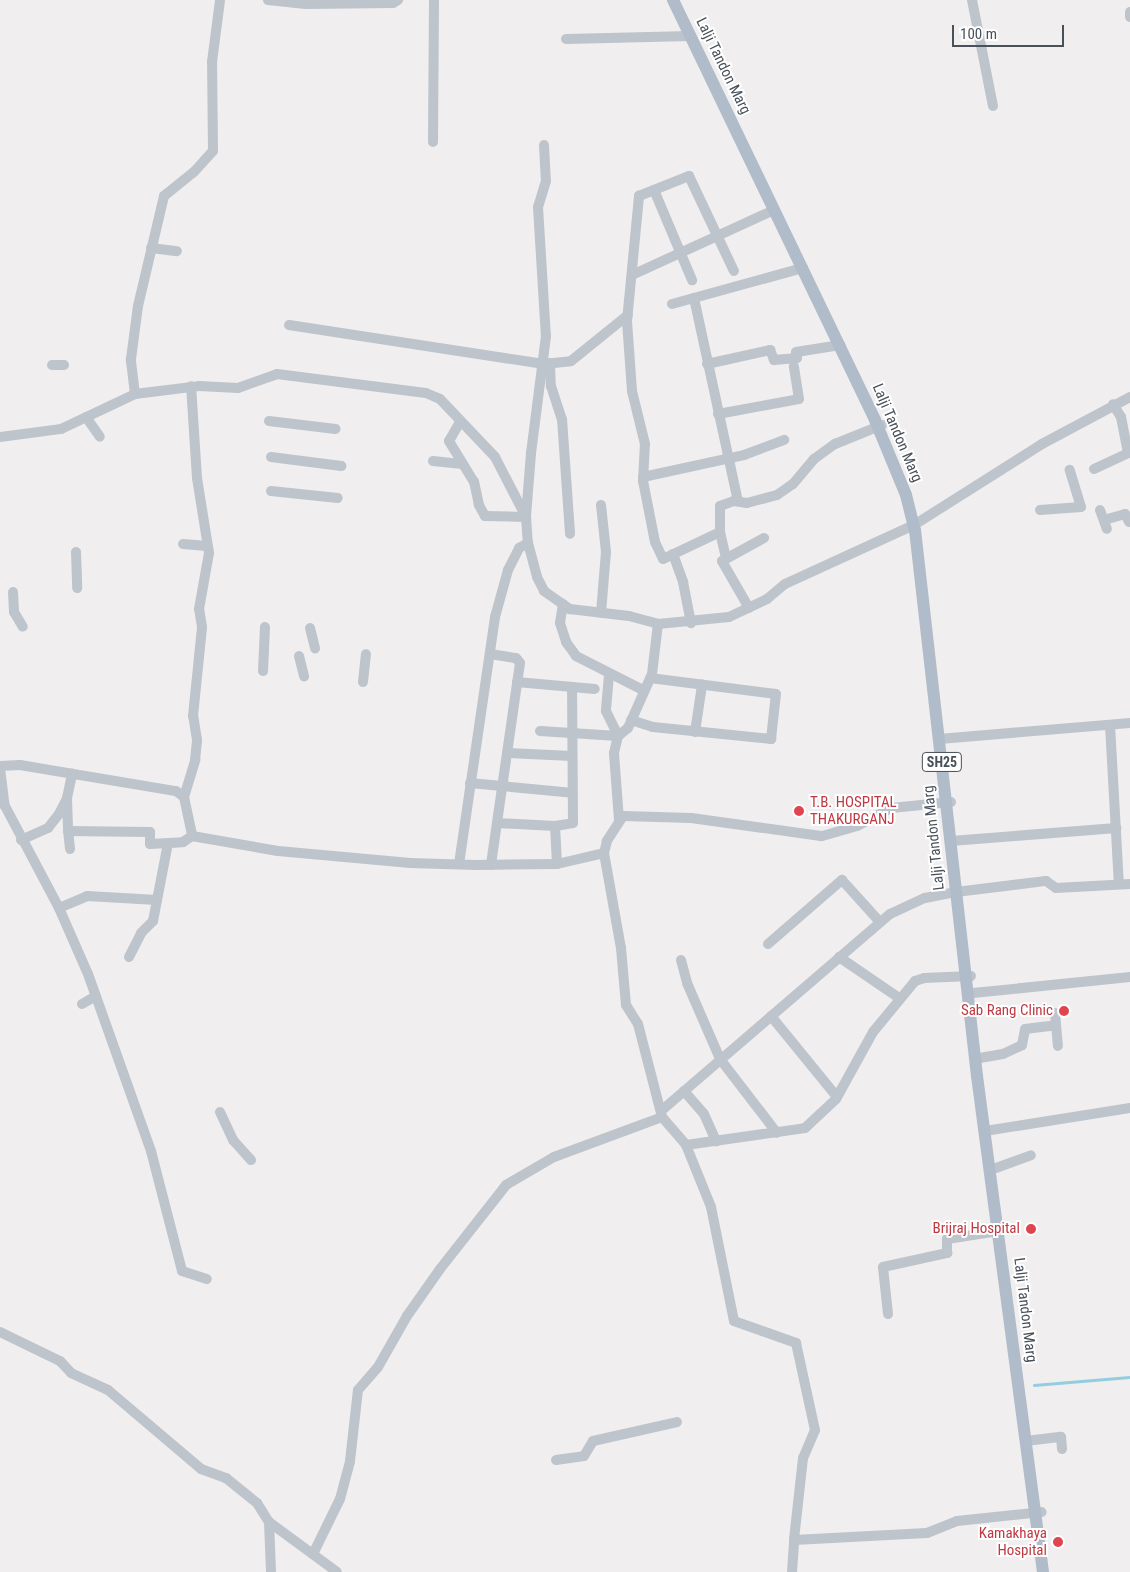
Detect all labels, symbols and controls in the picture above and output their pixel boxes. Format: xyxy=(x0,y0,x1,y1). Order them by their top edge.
street label: Lalji Tandon Marg xyxy=(692,15,754,117)
scale bar xyxy=(955,15,1068,47)
text: 100 m xyxy=(960,25,997,43)
street label: Lalji Tandon Marg xyxy=(868,381,926,485)
road number: SH25 xyxy=(921,750,963,774)
street label: Lalji Tandon Marg xyxy=(920,785,948,891)
place label: T.B. HOSPITAL THAKURGANJ xyxy=(810,793,897,828)
marker: T.B. HOSPITAL THAKURGANJ xyxy=(792,804,806,818)
place label: Sab Rang Clinic xyxy=(961,1002,1053,1020)
marker: Sab Rang Clinic xyxy=(1057,1004,1071,1018)
place label: Brijraj Hospital xyxy=(933,1220,1020,1238)
marker: Brijraj Hospital xyxy=(1024,1222,1038,1236)
street label: Lalji Tandon Marg xyxy=(1010,1257,1040,1363)
place label: Kamakhaya Hospital xyxy=(979,1524,1047,1559)
marker: Kamakhaya Hospital xyxy=(1051,1535,1065,1549)

